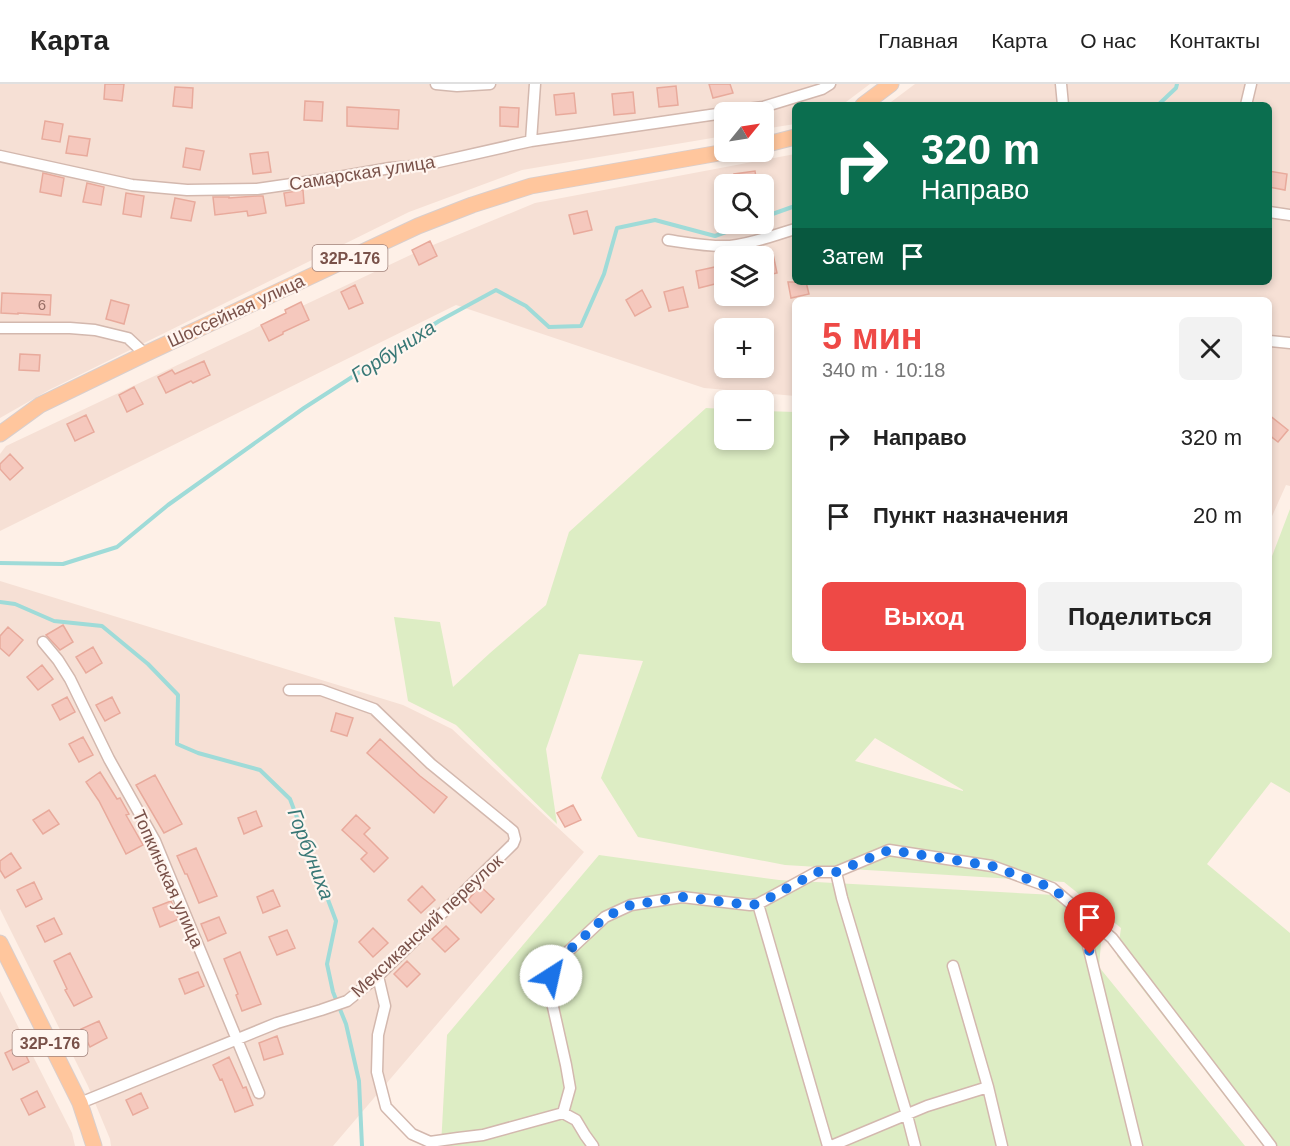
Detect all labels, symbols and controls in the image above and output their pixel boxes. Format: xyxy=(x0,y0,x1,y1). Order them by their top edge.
text: Карта xyxy=(30,25,109,56)
text: Главная xyxy=(878,29,958,52)
text: Карта xyxy=(991,29,1047,52)
text: О нас xyxy=(1080,29,1136,52)
text: Контакты xyxy=(1169,29,1260,52)
north arrow xyxy=(714,102,774,162)
map controls xyxy=(714,102,774,450)
icon: right xyxy=(822,126,900,204)
text: 320 m xyxy=(921,126,1040,173)
street label: Самарская улица xyxy=(288,151,437,194)
button: search xyxy=(714,174,774,234)
text: Направо xyxy=(921,175,1029,205)
icon: arrive xyxy=(896,240,929,273)
text: Затем xyxy=(822,244,884,269)
road number: 32Р-176 xyxy=(312,245,388,271)
button: layers xyxy=(714,246,774,306)
street label: Шоссейная улица xyxy=(164,270,309,351)
house number: 6 xyxy=(38,296,46,313)
water label: Горбуниха xyxy=(347,316,439,386)
text: 5 мин xyxy=(822,316,923,357)
button: close xyxy=(1179,317,1242,380)
button: + xyxy=(714,318,774,378)
text: 340 m · 10:18 xyxy=(822,359,945,381)
button: − xyxy=(714,390,774,450)
icon: right xyxy=(822,422,855,455)
text: Направо xyxy=(873,425,967,450)
text: 320 m xyxy=(1181,425,1242,450)
icon: arrive xyxy=(822,500,855,533)
text: Пункт назначения xyxy=(873,503,1069,528)
text: 20 m xyxy=(1193,503,1242,528)
button: Выход xyxy=(822,582,1026,651)
button: Поделиться xyxy=(1038,582,1242,651)
water label: Горбуниха xyxy=(284,805,338,903)
street label: Топкинская улица xyxy=(129,807,208,952)
street label: Мексиканский переулок xyxy=(347,851,507,1001)
pin xyxy=(1064,892,1115,954)
icon: arrive xyxy=(1073,901,1106,934)
position arrow xyxy=(519,944,583,1008)
road number: 32Р-176 xyxy=(13,1030,88,1056)

